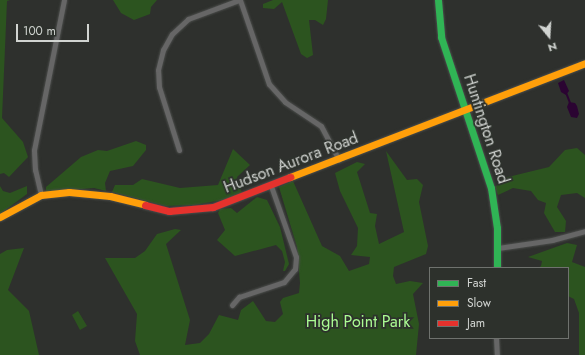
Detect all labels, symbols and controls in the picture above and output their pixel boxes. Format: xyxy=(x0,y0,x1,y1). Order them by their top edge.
scale bar xyxy=(18,16,91,42)
north arrow xyxy=(529,16,569,56)
text: 100 m xyxy=(23,22,56,40)
text: N xyxy=(546,38,559,56)
street label: Huntington Road xyxy=(459,72,513,186)
street label: Hudson Aurora Road xyxy=(221,129,361,197)
legend xyxy=(429,267,569,339)
text: Fast xyxy=(467,274,486,292)
text: Slow xyxy=(467,294,491,312)
park label: High Point Park xyxy=(306,312,410,332)
text: Jam xyxy=(467,314,485,332)

